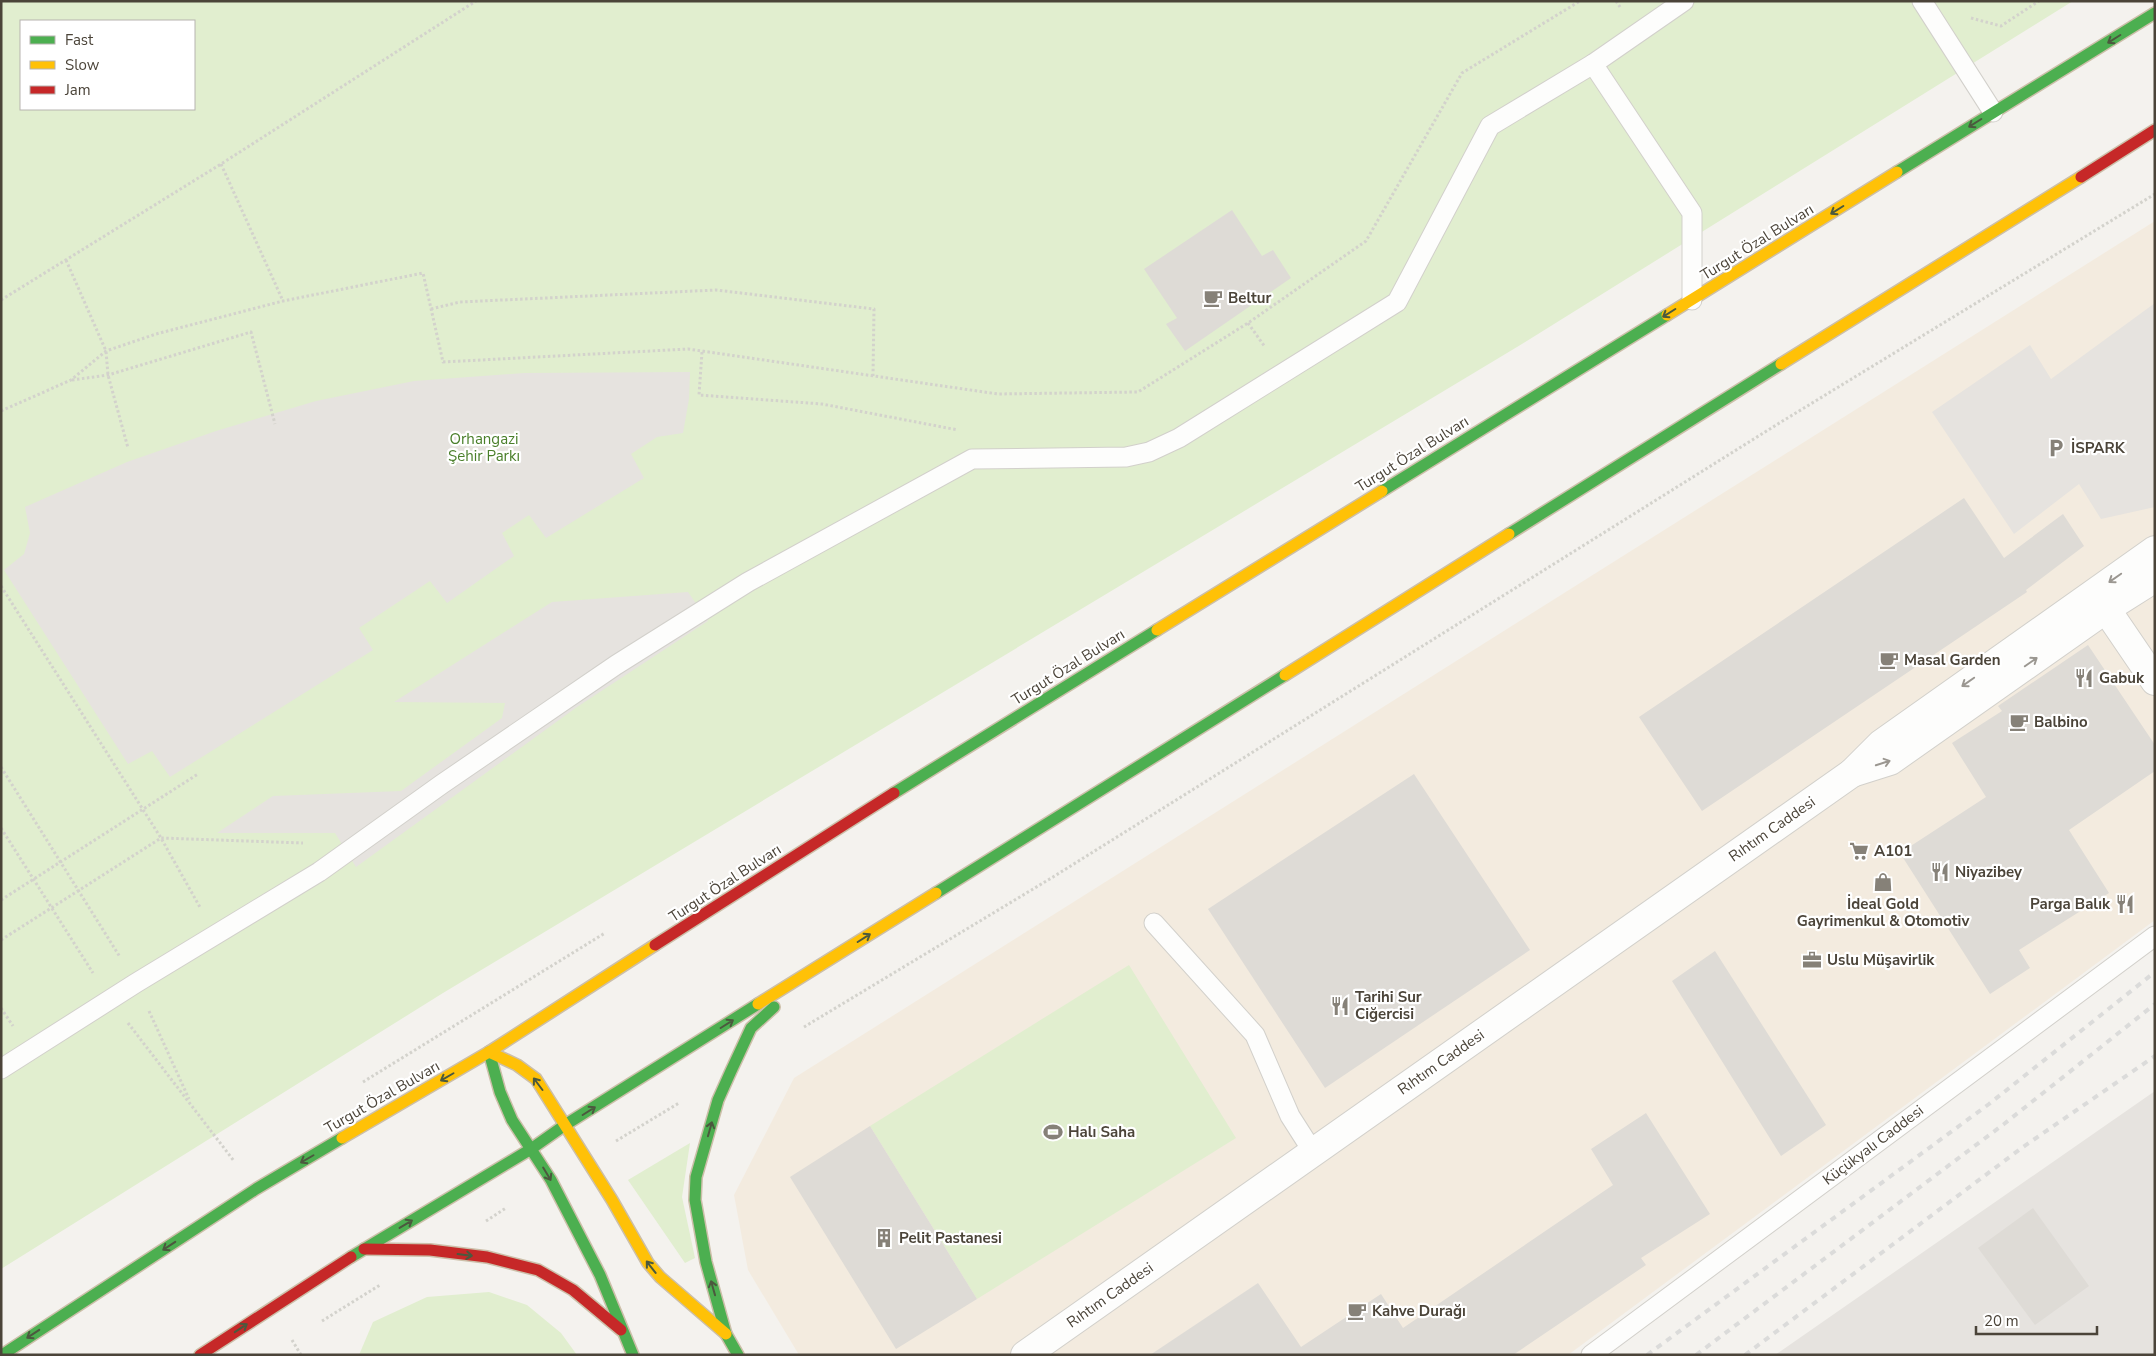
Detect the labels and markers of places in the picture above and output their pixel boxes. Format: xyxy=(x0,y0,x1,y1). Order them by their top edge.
cafe icon: Beltur xyxy=(1202,287,1224,309)
place label: Beltur xyxy=(1228,288,1271,308)
parking icon: İSPARK xyxy=(2045,437,2067,459)
place label: İSPARK xyxy=(2071,438,2126,458)
cafe icon: Masal Garden xyxy=(1878,649,1900,671)
place label: Masal Garden xyxy=(1904,650,2001,670)
restaurant icon: Gabuk xyxy=(2073,667,2095,689)
place label: Gabuk xyxy=(2099,668,2145,688)
cafe icon: Balbino xyxy=(2008,711,2030,733)
place label: Balbino xyxy=(2034,712,2088,732)
supermarket icon: A101 xyxy=(1848,840,1870,862)
place label: A101 xyxy=(1874,841,1912,861)
restaurant icon: Niyazibey xyxy=(1929,861,1951,883)
place label: Niyazibey xyxy=(1955,862,2022,882)
shop icon: İdeal Gold Gayrimenkul & Otomotiv xyxy=(1872,871,1894,893)
restaurant icon: Parga Balık xyxy=(2114,893,2136,915)
place label: İdeal Gold Gayrimenkul & Otomotiv xyxy=(1797,894,1969,931)
place label: Parga Balık xyxy=(2030,894,2111,914)
office icon: Uslu Müşavirlik xyxy=(1801,949,1823,971)
place label: Uslu Müşavirlik xyxy=(1827,950,1935,970)
place label: Tarihi Sur Ciğercisi xyxy=(1355,987,1422,1024)
restaurant icon: Tarihi Sur Ciğercisi xyxy=(1329,995,1351,1017)
sports icon: Halı Saha xyxy=(1042,1121,1064,1143)
place label: Halı Saha xyxy=(1068,1122,1135,1142)
building icon: Pelit Pastanesi xyxy=(873,1227,895,1249)
place label: Pelit Pastanesi xyxy=(899,1228,1002,1248)
cafe icon: Kahve Durağı xyxy=(1346,1300,1368,1322)
place label: Kahve Durağı xyxy=(1372,1301,1466,1321)

